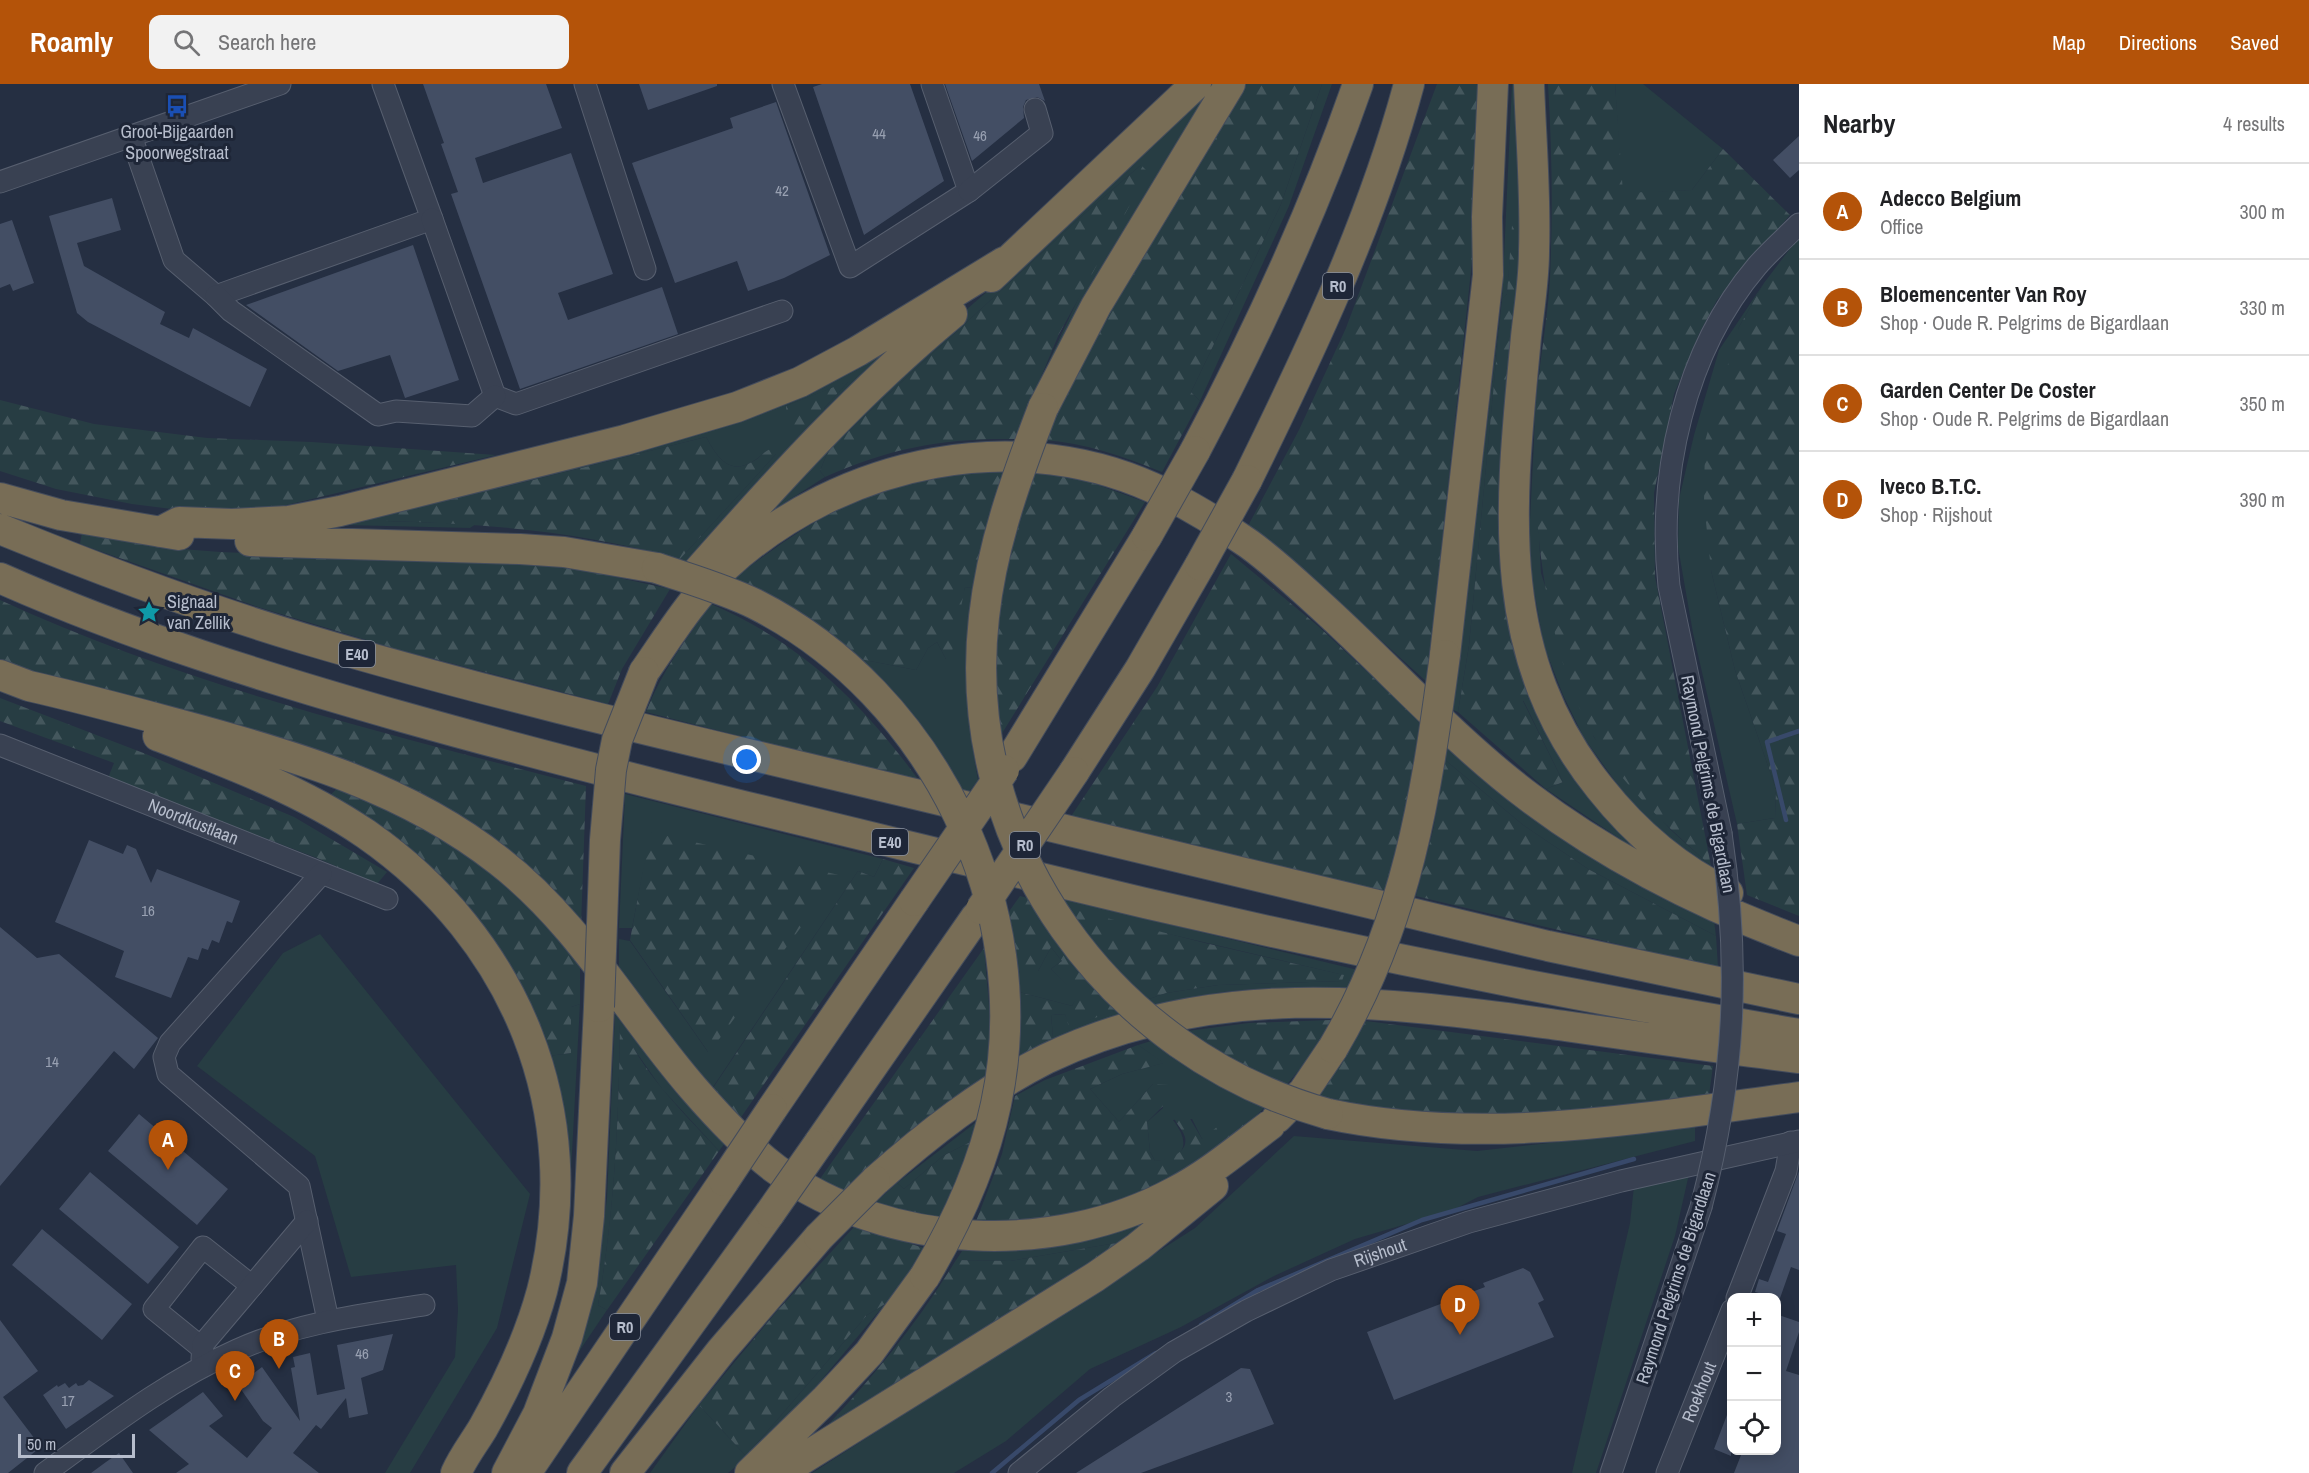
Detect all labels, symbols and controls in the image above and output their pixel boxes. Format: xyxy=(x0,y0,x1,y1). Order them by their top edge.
search box xyxy=(149,15,569,69)
text: Roamly xyxy=(30,23,113,61)
icon: search xyxy=(170,26,203,59)
text: Search here xyxy=(218,27,316,57)
text: Map xyxy=(2052,28,2086,57)
text: Directions xyxy=(2119,28,2197,57)
text: Saved xyxy=(2230,28,2279,57)
bus stop icon: Groot-Bijgaarden Spoorwegstraat xyxy=(164,93,190,119)
text: Nearby xyxy=(1823,106,1895,141)
text: 4 results xyxy=(2223,110,2285,137)
place label: Groot-Bijgaarden Spoorwegstraat xyxy=(120,119,234,165)
house number: 44 xyxy=(872,123,886,144)
house number: 46 xyxy=(973,125,987,146)
house number: 42 xyxy=(775,180,789,201)
text: Adecco Belgium xyxy=(1880,183,2021,213)
text: A xyxy=(1837,198,1848,225)
text: 300 m xyxy=(2239,198,2285,225)
text: Office xyxy=(1880,213,1923,240)
road number: R0 xyxy=(1323,273,1353,299)
text: Bloemencenter Van Roy xyxy=(1880,279,2087,309)
text: B xyxy=(1837,294,1848,321)
text: 330 m xyxy=(2239,294,2285,321)
text: Shop · Oude R. Pelgrims de Bigardlaan xyxy=(1880,309,2169,336)
text: Garden Center De Coster xyxy=(1880,375,2096,405)
text: C xyxy=(1837,390,1848,417)
text: 350 m xyxy=(2239,390,2285,417)
text: Shop · Oude R. Pelgrims de Bigardlaan xyxy=(1880,405,2169,432)
text: Iveco B.T.C. xyxy=(1880,471,1981,501)
text: D xyxy=(1837,486,1848,513)
text: 390 m xyxy=(2239,486,2285,513)
text: Shop · Rijshout xyxy=(1880,501,1992,528)
place label: Signaal van Zellik xyxy=(167,589,231,635)
place icon: Signaal van Zellik xyxy=(136,599,162,625)
road number: E40 xyxy=(339,641,375,667)
street label: Raymond Pelgrims de Bigardlaan xyxy=(1675,673,1742,895)
your location xyxy=(732,745,761,774)
street label: Noordkustlaan xyxy=(145,792,242,851)
road number: E40 xyxy=(872,829,908,855)
road number: R0 xyxy=(1010,832,1040,858)
house number: 16 xyxy=(141,900,155,921)
house number: 14 xyxy=(45,1051,59,1072)
pin: A xyxy=(148,1120,188,1170)
street label: Raymond Pelgrims de Bigardlaan xyxy=(1629,1169,1722,1387)
street label: Rijshout xyxy=(1350,1232,1410,1273)
pin: D xyxy=(1440,1286,1480,1335)
map controls xyxy=(1727,1293,1781,1455)
button: + xyxy=(1727,1293,1781,1347)
road number: R0 xyxy=(610,1314,640,1340)
pin: B xyxy=(260,1320,298,1369)
house number: 46 xyxy=(355,1343,369,1364)
button: − xyxy=(1727,1347,1781,1401)
pin: C xyxy=(216,1352,254,1401)
street label: Roekhout xyxy=(1675,1358,1722,1426)
house number: 3 xyxy=(1226,1386,1233,1407)
house number: 17 xyxy=(61,1390,75,1411)
button: locate xyxy=(1727,1401,1781,1455)
scale bar xyxy=(18,1431,135,1458)
text: 50 m xyxy=(27,1433,56,1455)

